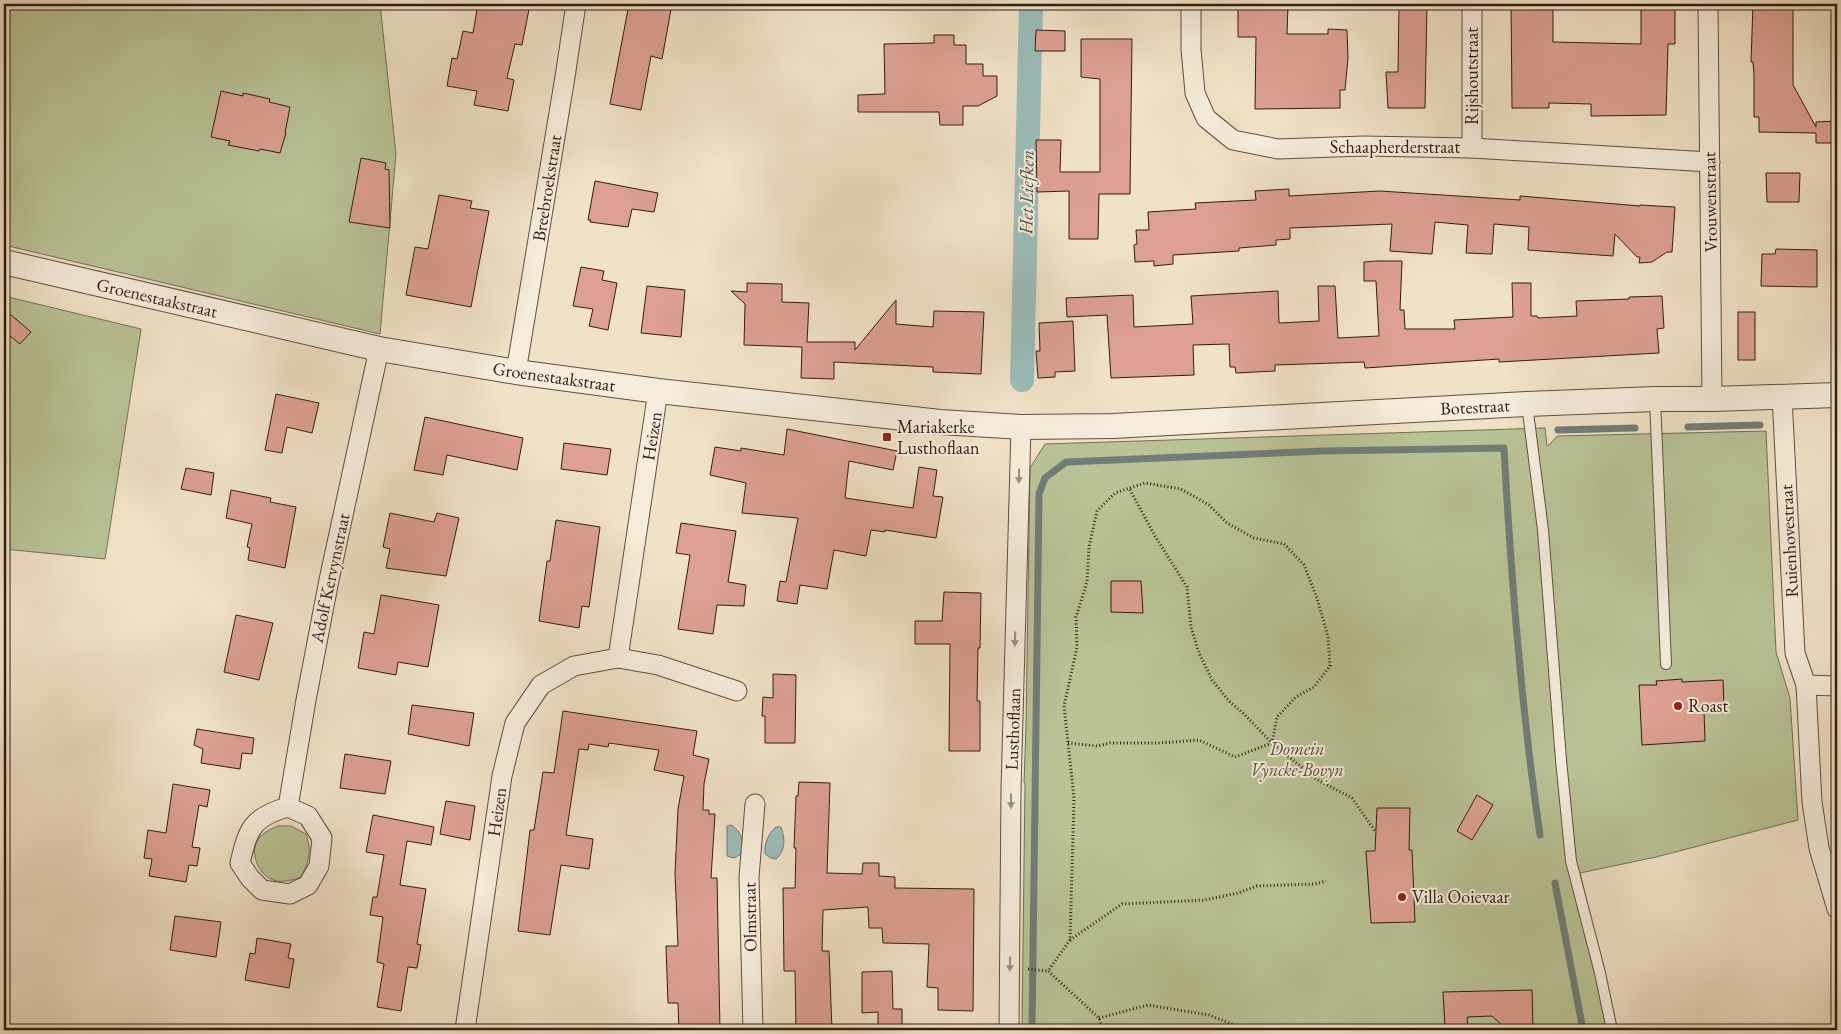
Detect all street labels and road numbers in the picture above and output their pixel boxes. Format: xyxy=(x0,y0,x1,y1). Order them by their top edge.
street label: Rijshoutstraat xyxy=(1460,27,1483,125)
street label: Breebroekstraat xyxy=(527,133,566,243)
street label: Schaapherderstraat xyxy=(1330,135,1461,158)
street label: Vrouwenstraat xyxy=(1697,151,1722,253)
street label: Groenestaakstraat xyxy=(94,272,220,323)
street label: Groenestaakstraat xyxy=(491,357,617,397)
street label: Botestraat xyxy=(1440,393,1511,420)
street label: Heizen xyxy=(636,409,667,462)
street label: Ruienhovestraat xyxy=(1774,484,1803,598)
street label: Adolf Kervynstraat xyxy=(304,511,355,646)
street label: Lusthoflaan xyxy=(1000,687,1025,771)
street label: Heizen xyxy=(482,785,511,838)
street label: Olmstraat xyxy=(737,882,762,952)

